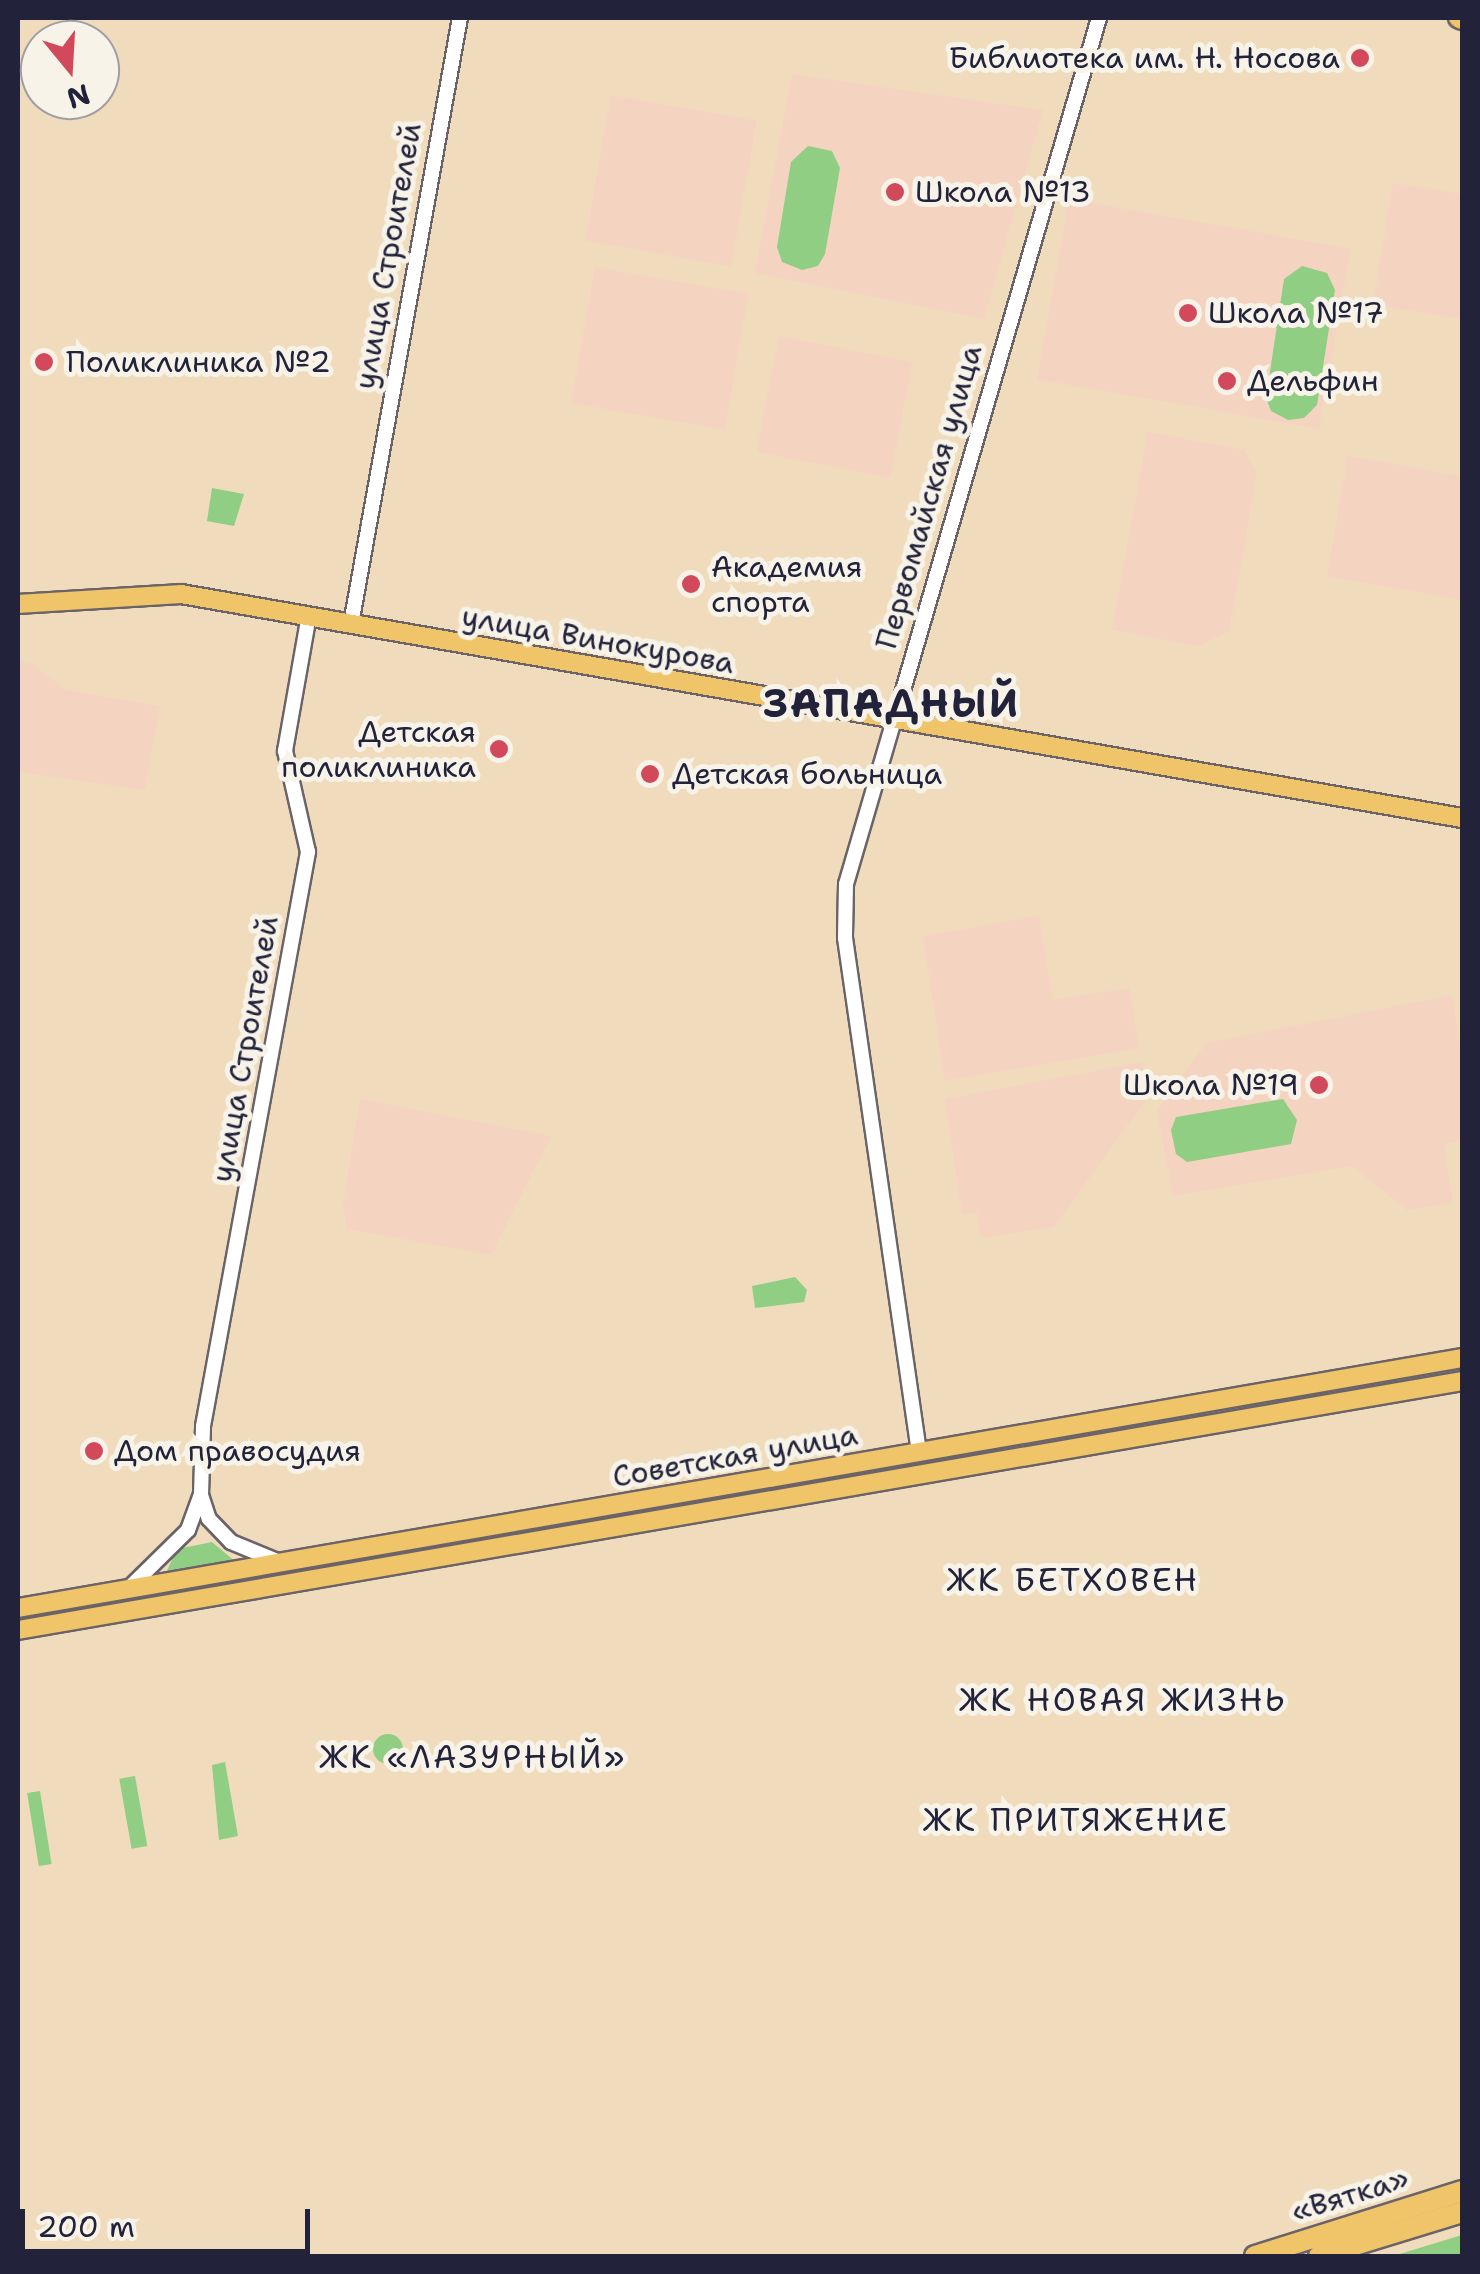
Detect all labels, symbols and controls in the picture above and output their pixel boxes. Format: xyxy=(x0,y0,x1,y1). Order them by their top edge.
north arrow xyxy=(20,20,120,120)
place label: Библиотека им. Н. Носова xyxy=(949,40,1340,76)
marker: Библиотека им. Н. Носова xyxy=(1349,47,1371,69)
text: N xyxy=(62,75,95,118)
street label: улица Строителей xyxy=(347,120,429,392)
place label: Школа №13 xyxy=(915,174,1091,210)
marker: Школа №13 xyxy=(884,181,906,203)
place label: Школа №17 xyxy=(1208,295,1384,331)
marker: Школа №17 xyxy=(1177,302,1199,324)
street label: Первомайская улица xyxy=(868,341,990,653)
place label: Поликлиника №2 xyxy=(66,344,331,380)
marker: Поликлиника №2 xyxy=(31,349,57,375)
place label: Дельфин xyxy=(1247,363,1379,399)
marker: Дельфин xyxy=(1216,370,1238,392)
place label: Академия спорта xyxy=(711,549,862,620)
marker: Академия спорта xyxy=(680,573,702,595)
street label: улица Винокурова xyxy=(459,598,737,682)
district label: ЗАПАДНЫЙ xyxy=(763,679,1021,727)
place label: Детская поликлиника xyxy=(281,714,476,784)
marker: Детская поликлиника xyxy=(486,736,512,762)
place label: Детская больница xyxy=(672,756,942,792)
marker: Детская больница xyxy=(637,761,663,787)
street label: улица Строителей xyxy=(204,913,286,1185)
place label: Школа №19 xyxy=(1123,1067,1299,1103)
marker: Школа №19 xyxy=(1308,1074,1330,1096)
street label: Советская улица xyxy=(610,1417,860,1495)
place label: Дом правосудия xyxy=(114,1433,361,1469)
marker: Дом правосудия xyxy=(83,1440,105,1462)
district label: ЖК БЕТХОВЕН xyxy=(947,1561,1199,1599)
district label: ЖК НОВАЯ ЖИЗНЬ xyxy=(959,1681,1287,1719)
district label: ЖК «ЛАЗУРНЫЙ» xyxy=(319,1738,627,1776)
district label: ЖК ПРИТЯЖЕНИЕ xyxy=(923,1801,1229,1839)
street label: «Вятка» xyxy=(1287,2160,1413,2230)
scale bar xyxy=(25,2189,315,2251)
text: 200 m xyxy=(37,2206,135,2247)

